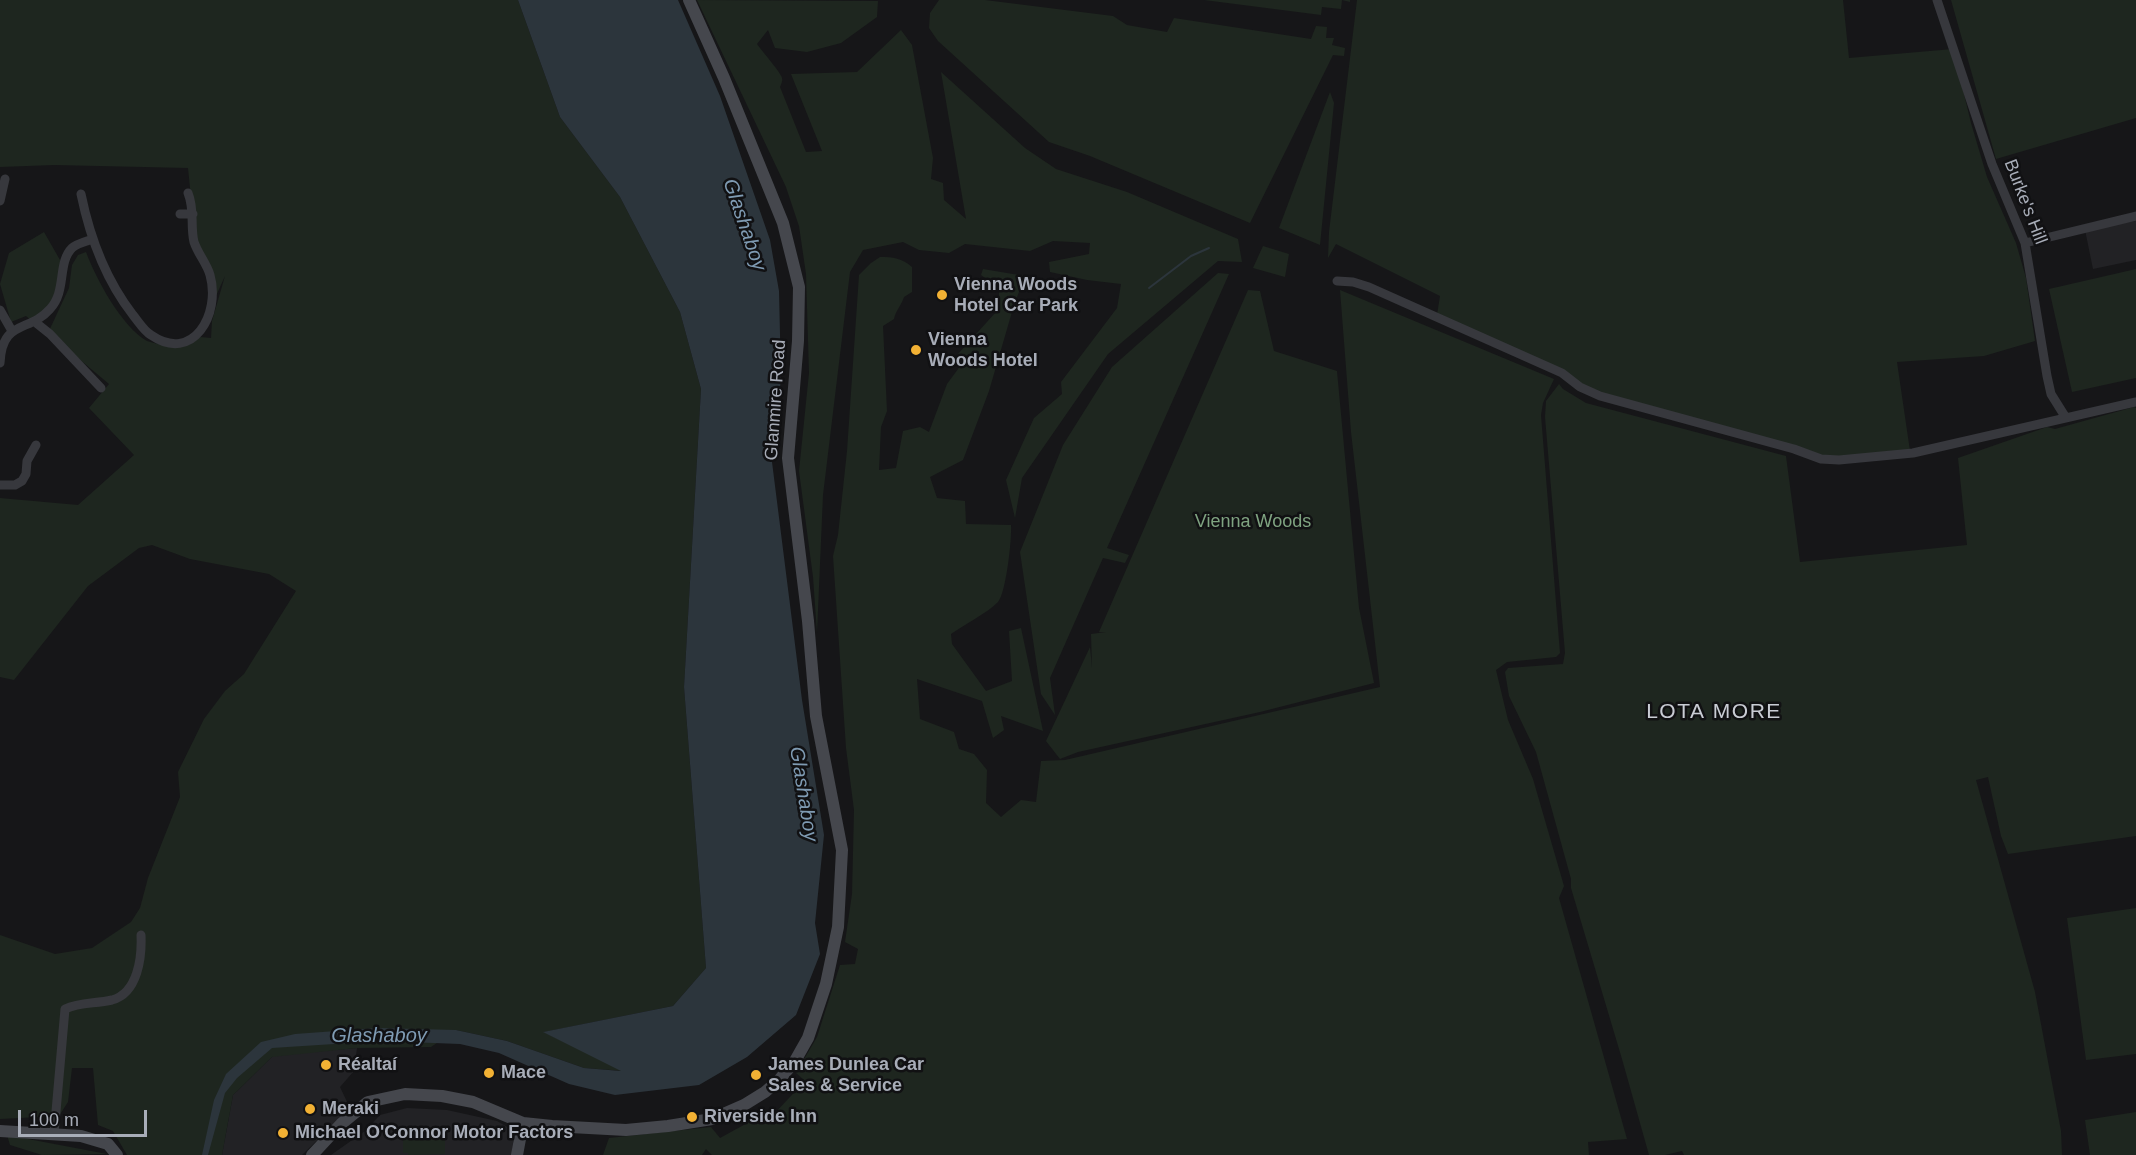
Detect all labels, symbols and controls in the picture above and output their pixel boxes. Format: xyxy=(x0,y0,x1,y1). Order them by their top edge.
street label: Burke's Hill xyxy=(1999,156,2051,248)
water label: Glashaboy xyxy=(717,176,771,274)
place label: Vienna Woods Hotel Car Park xyxy=(954,274,1078,316)
marker: Vienna Woods Hotel Car Park xyxy=(935,288,949,302)
place label: Vienna Woods Hotel xyxy=(928,329,1038,372)
street label: Glanmire Road xyxy=(761,339,791,461)
marker: Vienna Woods Hotel xyxy=(909,343,923,357)
park label: Vienna Woods xyxy=(1195,511,1311,533)
district label: LOTA MORE xyxy=(1646,699,1782,725)
water label: Glashaboy xyxy=(784,745,822,843)
water label: Glashaboy xyxy=(331,1024,427,1048)
place label: Réaltaí xyxy=(338,1054,397,1076)
place label: James Dunlea Car Sales & Service xyxy=(768,1054,924,1096)
marker: Réaltaí xyxy=(319,1058,333,1072)
place label: Mace xyxy=(501,1062,546,1084)
marker: Mace xyxy=(482,1066,496,1080)
marker: James Dunlea Car Sales & Service xyxy=(749,1068,763,1082)
scale bar xyxy=(21,1098,150,1136)
place label: Meraki xyxy=(322,1098,379,1120)
marker: Meraki xyxy=(303,1102,317,1116)
place label: Riverside Inn xyxy=(704,1106,817,1128)
text: 100 m xyxy=(29,1110,79,1130)
marker: Riverside Inn xyxy=(685,1110,699,1124)
place label: Michael O'Connor Motor Factors xyxy=(295,1122,573,1144)
marker: Michael O'Connor Motor Factors xyxy=(276,1126,290,1140)

